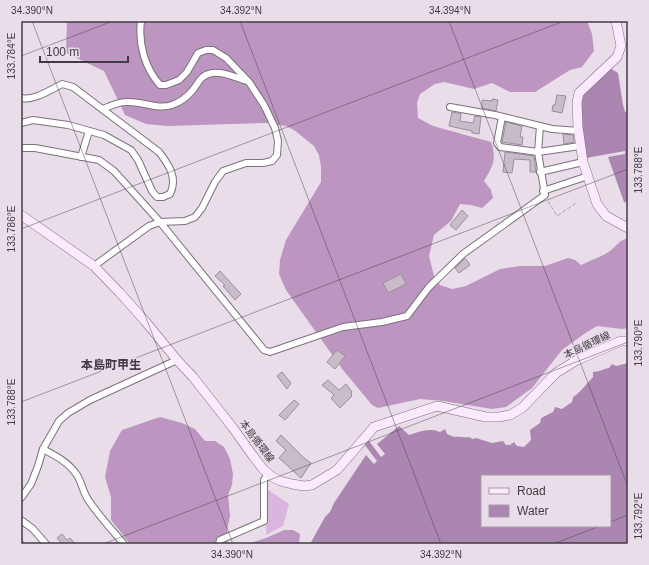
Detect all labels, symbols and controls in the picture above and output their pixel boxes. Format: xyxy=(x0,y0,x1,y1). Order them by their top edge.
text: 34.390°N xyxy=(11,5,53,16)
text: 34.392°N xyxy=(220,5,262,16)
text: 34.394°N xyxy=(429,5,471,16)
text: 133.784°E xyxy=(6,32,17,79)
scale bar xyxy=(40,38,128,64)
text: 100 m xyxy=(46,45,79,59)
text: 133.788°E xyxy=(633,146,644,193)
text: 133.786°E xyxy=(6,205,17,252)
text: 133.790°E xyxy=(633,319,644,366)
street label: 本島循環線 xyxy=(562,329,612,361)
district label: 本島町甲生 xyxy=(81,358,141,372)
text: 133.788°E xyxy=(6,378,17,425)
street label: 本島循環線 xyxy=(238,418,276,464)
legend xyxy=(481,475,611,527)
text: Road xyxy=(517,484,546,498)
text: 133.792°E xyxy=(633,492,644,539)
text: Water xyxy=(517,504,549,518)
text: 34.390°N xyxy=(211,549,253,560)
text: 34.392°N xyxy=(420,549,462,560)

